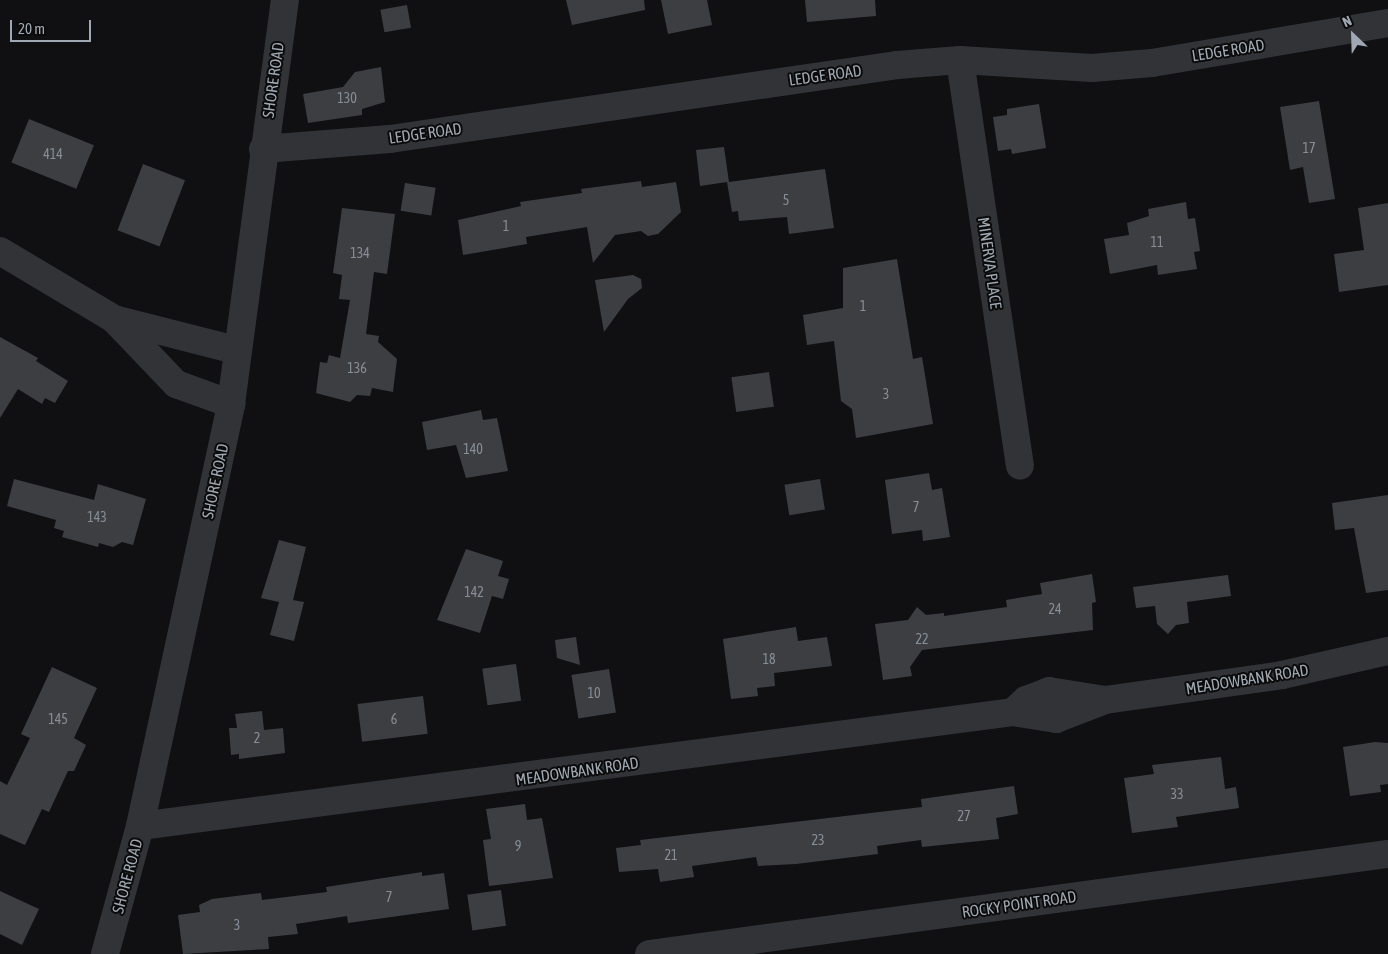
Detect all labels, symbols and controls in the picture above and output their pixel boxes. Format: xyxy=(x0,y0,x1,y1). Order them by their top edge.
scale bar xyxy=(12,10,94,42)
north arrow xyxy=(1328,10,1378,60)
text: N xyxy=(1340,12,1354,30)
text: 20 m xyxy=(18,20,45,37)
street label: LEDGE ROAD xyxy=(1190,35,1266,65)
street label: SHORE ROAD xyxy=(258,41,288,119)
street label: LEDGE ROAD xyxy=(787,60,863,90)
house number: 130 xyxy=(337,90,357,106)
street label: LEDGE ROAD xyxy=(387,118,463,148)
house number: 17 xyxy=(1302,140,1316,156)
house number: 414 xyxy=(43,146,63,162)
house number: 5 xyxy=(783,192,789,208)
street label: MINERVA PLACE xyxy=(974,216,1006,310)
house number: 1 xyxy=(503,218,509,234)
house number: 11 xyxy=(1150,234,1164,250)
house number: 134 xyxy=(350,245,370,261)
house number: 1 xyxy=(860,298,866,314)
house number: 136 xyxy=(347,360,367,376)
house number: 3 xyxy=(883,386,889,402)
house number: 140 xyxy=(463,441,483,457)
street label: SHORE ROAD xyxy=(198,442,232,520)
house number: 7 xyxy=(913,499,919,515)
house number: 143 xyxy=(87,509,107,525)
house number: 142 xyxy=(464,584,484,600)
house number: 24 xyxy=(1048,601,1062,617)
house number: 22 xyxy=(915,631,929,647)
house number: 18 xyxy=(762,651,776,667)
street label: MEADOWBANK ROAD xyxy=(1184,660,1310,698)
house number: 10 xyxy=(587,685,601,701)
house number: 145 xyxy=(48,711,68,727)
house number: 6 xyxy=(391,711,397,727)
house number: 2 xyxy=(254,730,260,746)
street label: MEADOWBANK ROAD xyxy=(514,753,640,789)
house number: 33 xyxy=(1170,786,1184,802)
house number: 27 xyxy=(957,808,971,824)
house number: 23 xyxy=(811,832,825,848)
street label: SHORE ROAD xyxy=(108,837,146,915)
house number: 9 xyxy=(515,838,521,854)
house number: 21 xyxy=(664,847,678,863)
street label: ROCKY POINT ROAD xyxy=(961,886,1077,922)
house number: 7 xyxy=(386,889,392,905)
house number: 3 xyxy=(234,917,240,933)

